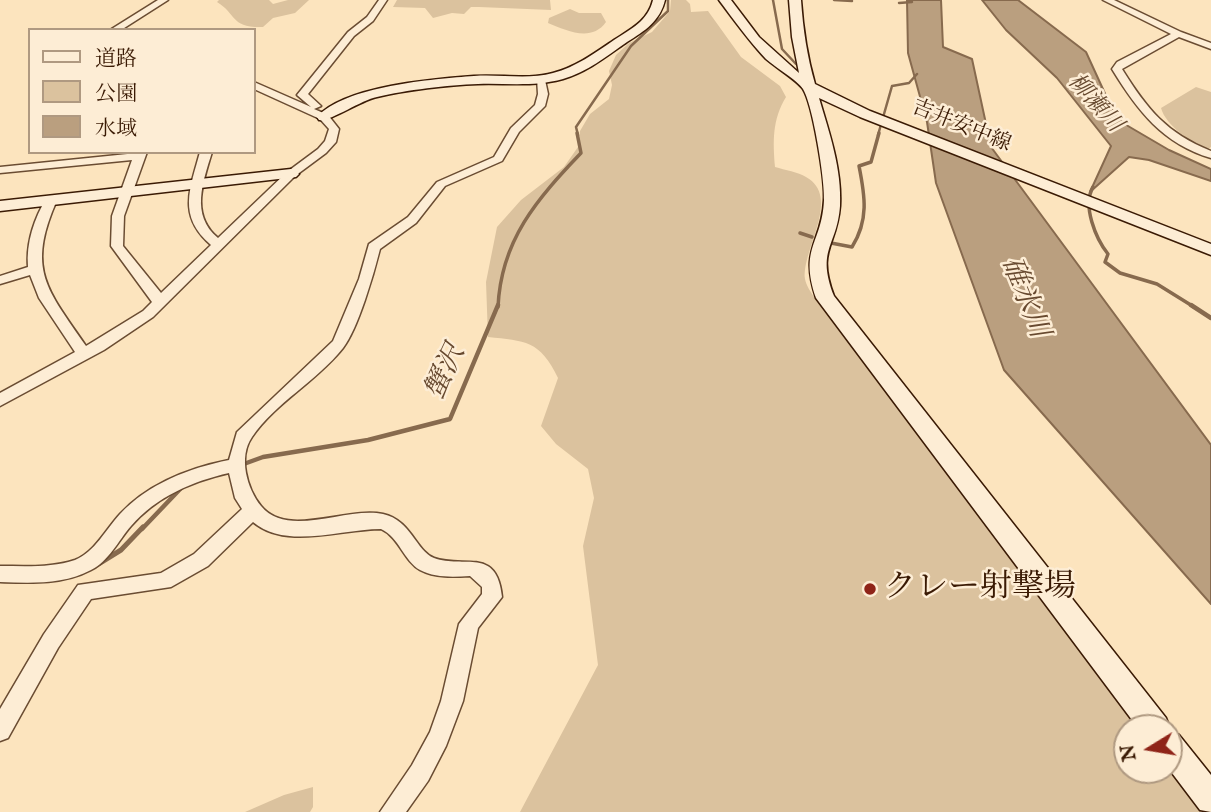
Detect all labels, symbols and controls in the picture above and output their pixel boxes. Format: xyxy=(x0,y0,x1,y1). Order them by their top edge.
legend xyxy=(28,28,256,154)
text: 道路 xyxy=(95,46,137,73)
water label: 柳瀬川 xyxy=(1061,69,1127,139)
text: 公園 xyxy=(95,81,137,108)
street label: 吉井安中線 xyxy=(908,96,1014,158)
text: 水域 xyxy=(95,116,137,143)
water label: 碓氷川 xyxy=(992,253,1054,343)
water label: 蟹沢 xyxy=(420,341,474,405)
place label: クレー射撃場 xyxy=(884,570,1076,608)
marker: クレー射撃場 xyxy=(862,581,878,597)
north arrow xyxy=(1113,714,1183,784)
text: N xyxy=(1116,742,1143,763)

